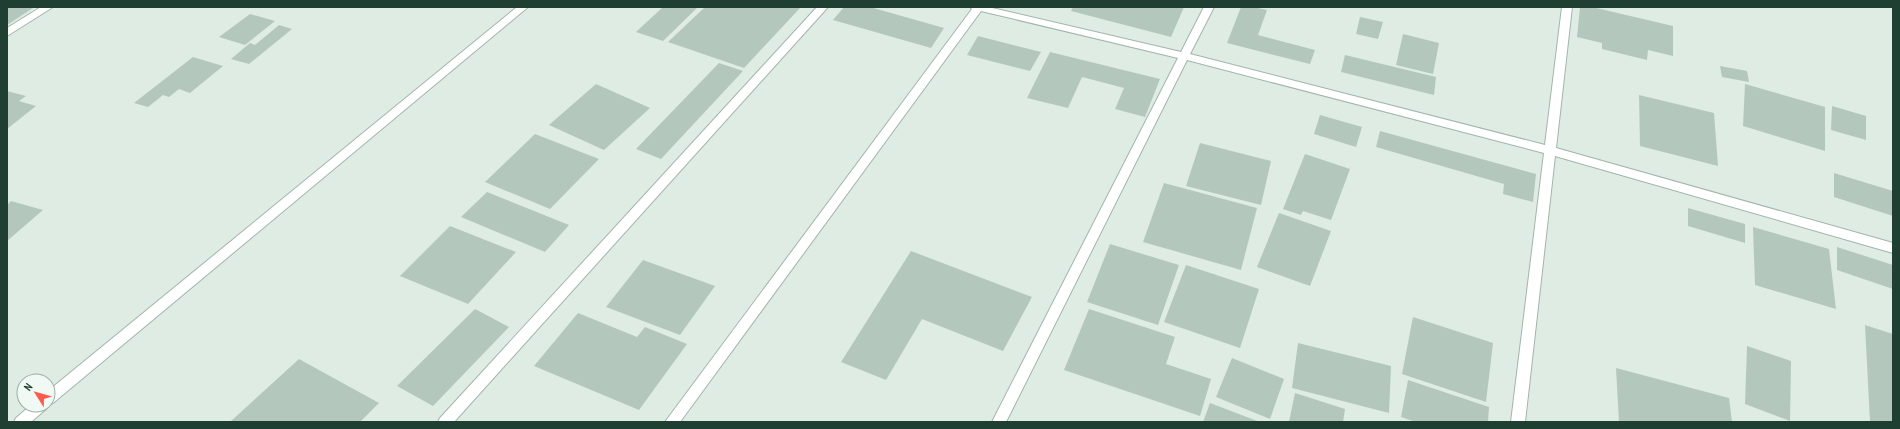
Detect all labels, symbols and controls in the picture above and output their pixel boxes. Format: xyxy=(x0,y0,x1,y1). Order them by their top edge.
north arrow xyxy=(16,373,56,413)
text: N xyxy=(21,380,35,394)

